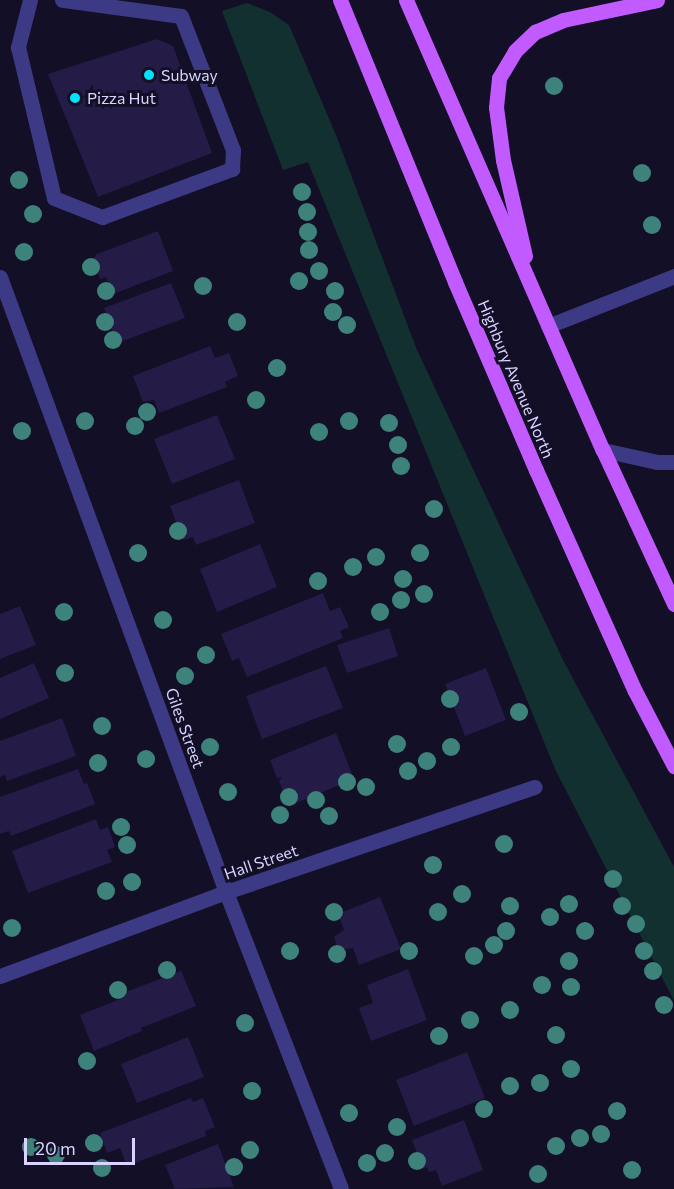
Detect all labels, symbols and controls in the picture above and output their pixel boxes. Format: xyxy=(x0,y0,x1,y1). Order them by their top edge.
place label: Subway xyxy=(161,65,218,85)
marker: Subway xyxy=(142,68,156,82)
place label: Pizza Hut xyxy=(87,88,156,108)
marker: Pizza Hut xyxy=(68,91,82,105)
street label: Highbury Avenue North xyxy=(474,297,558,461)
street label: Giles Street xyxy=(162,685,208,771)
street label: Hall Street xyxy=(222,840,300,884)
scale bar xyxy=(27,1126,138,1164)
text: 20 m xyxy=(35,1137,76,1159)

